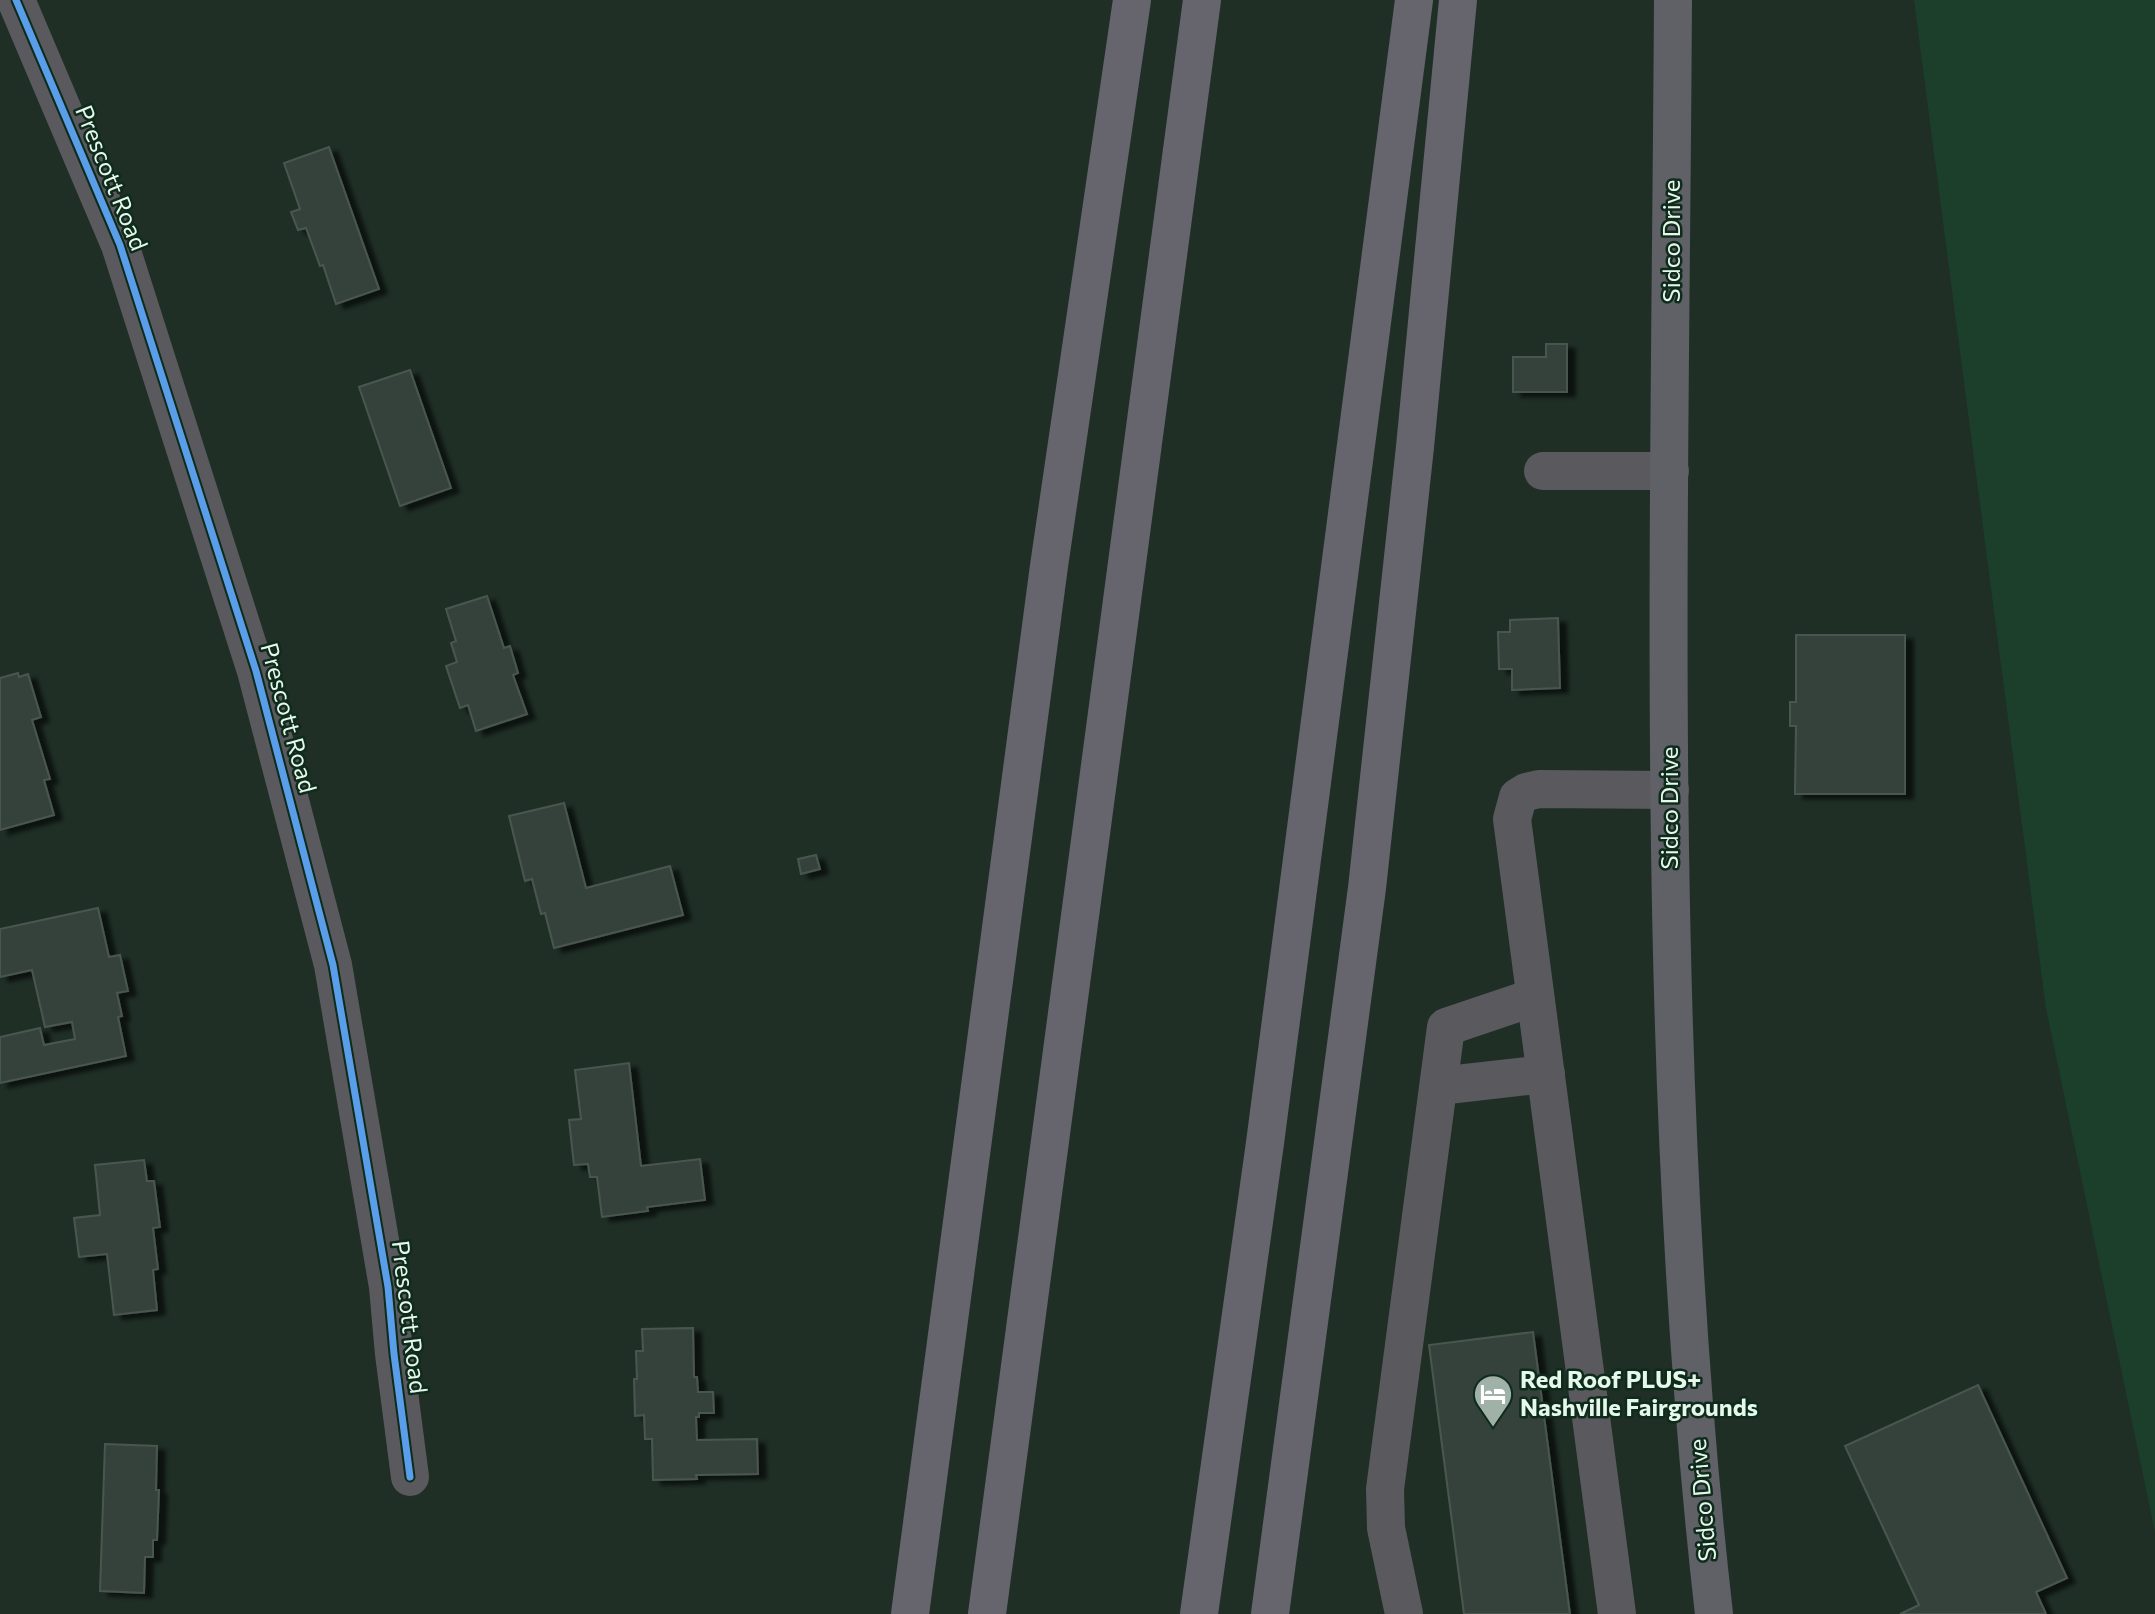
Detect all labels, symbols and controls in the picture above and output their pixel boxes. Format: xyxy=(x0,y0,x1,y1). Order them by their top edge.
street label: Prescott Road xyxy=(70,101,155,254)
street label: Sidco Drive xyxy=(1656,180,1685,302)
street label: Prescott Road xyxy=(255,639,323,796)
street label: Sidco Drive xyxy=(1654,747,1683,869)
street label: Prescott Road xyxy=(387,1239,434,1395)
place label: Red Roof PLUS+ Nashville Fairgrounds xyxy=(1520,1364,1758,1421)
hotel icon: Red Roof PLUS+ Nashville Fairgrounds xyxy=(1472,1373,1514,1428)
street label: Sidco Drive xyxy=(1682,1438,1721,1563)

